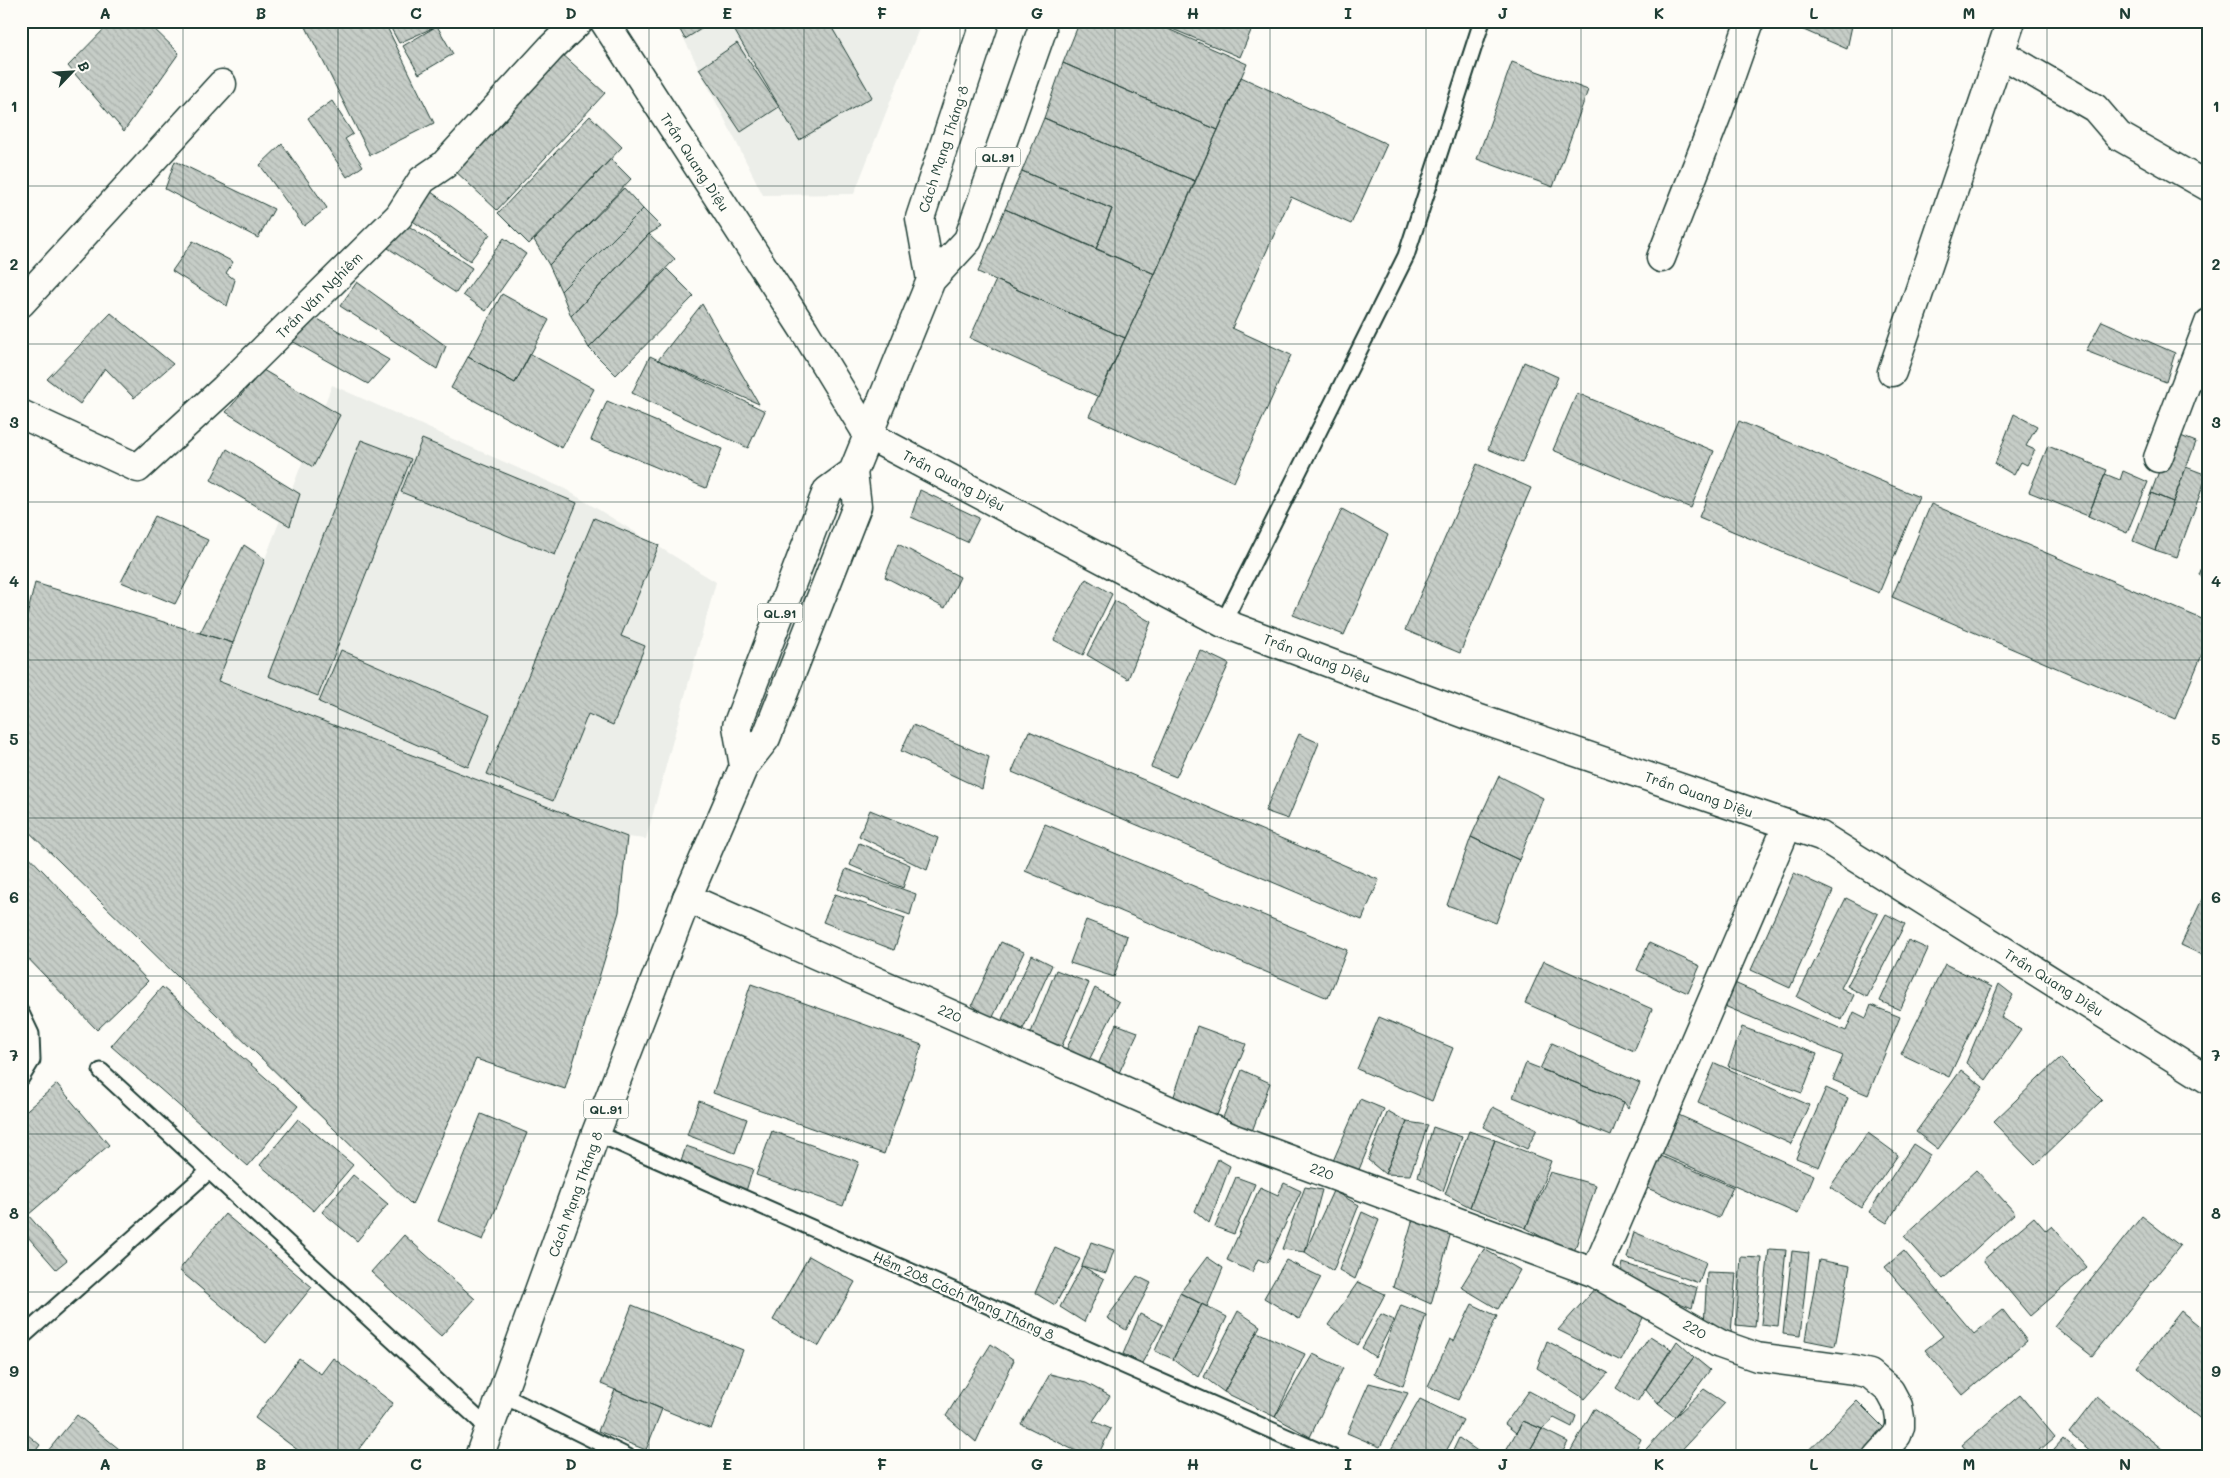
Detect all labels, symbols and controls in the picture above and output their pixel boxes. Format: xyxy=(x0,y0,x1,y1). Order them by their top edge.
text: A xyxy=(99,2,111,23)
text: B xyxy=(256,2,266,23)
text: C xyxy=(410,2,422,23)
text: D xyxy=(565,2,577,23)
text: E xyxy=(722,2,732,23)
text: F xyxy=(877,2,887,23)
text: G xyxy=(1031,2,1043,23)
text: H xyxy=(1187,2,1199,23)
text: I xyxy=(1344,2,1352,23)
text: J xyxy=(1498,2,1508,23)
text: K xyxy=(1654,2,1664,23)
text: L xyxy=(1809,2,1819,23)
text: M xyxy=(1963,2,1975,23)
text: N xyxy=(2119,2,2131,23)
north arrow xyxy=(48,48,98,98)
text: B xyxy=(74,58,95,75)
street label: Cách Mạng Tháng 8 xyxy=(913,83,973,215)
text: 1 xyxy=(10,95,18,116)
text: 1 xyxy=(2212,95,2220,116)
street label: Trần Quang Diệu xyxy=(656,109,734,215)
road number: QL.91 xyxy=(976,148,1020,166)
street label: Trần Văn Nghiêm xyxy=(272,248,366,342)
text: 2 xyxy=(10,253,19,274)
text: 2 xyxy=(2212,253,2221,274)
text: 3 xyxy=(9,411,19,432)
text: 3 xyxy=(2211,411,2221,432)
street label: Trần Quang Diệu xyxy=(899,445,1009,515)
text: 4 xyxy=(9,570,19,591)
text: 4 xyxy=(2211,570,2221,591)
road number: QL.91 xyxy=(758,604,802,622)
street label: Trần Quang Diệu xyxy=(1261,629,1373,687)
text: 5 xyxy=(9,728,19,749)
text: 5 xyxy=(2211,728,2221,749)
street label: Trần Quang Diệu xyxy=(1642,767,1756,821)
text: 6 xyxy=(9,886,19,907)
text: 6 xyxy=(2211,886,2221,907)
street label: Trần Quang Diệu xyxy=(2001,944,2107,1020)
street label: 220 xyxy=(935,999,965,1027)
text: 7 xyxy=(10,1044,19,1065)
text: 7 xyxy=(2212,1044,2221,1065)
road number: QL.91 xyxy=(584,1100,628,1118)
street label: Cách Mạng Tháng 8 xyxy=(543,1128,607,1260)
street label: 220 xyxy=(1307,1158,1337,1184)
text: 8 xyxy=(9,1202,19,1223)
text: 8 xyxy=(2211,1202,2221,1223)
street label: Hẻm 208 Cách Mạng Tháng 8 xyxy=(870,1246,1058,1344)
street label: 220 xyxy=(1680,1315,1711,1343)
text: 9 xyxy=(9,1360,19,1381)
text: 9 xyxy=(2211,1360,2221,1381)
text: A xyxy=(99,1453,111,1474)
text: B xyxy=(256,1453,266,1474)
text: C xyxy=(410,1453,422,1474)
text: D xyxy=(565,1453,577,1474)
text: E xyxy=(722,1453,732,1474)
text: F xyxy=(877,1453,887,1474)
text: G xyxy=(1031,1453,1043,1474)
text: H xyxy=(1187,1453,1199,1474)
text: I xyxy=(1344,1453,1352,1474)
text: J xyxy=(1498,1453,1508,1474)
text: K xyxy=(1654,1453,1664,1474)
text: L xyxy=(1809,1453,1819,1474)
text: M xyxy=(1963,1453,1975,1474)
text: N xyxy=(2119,1453,2131,1474)

